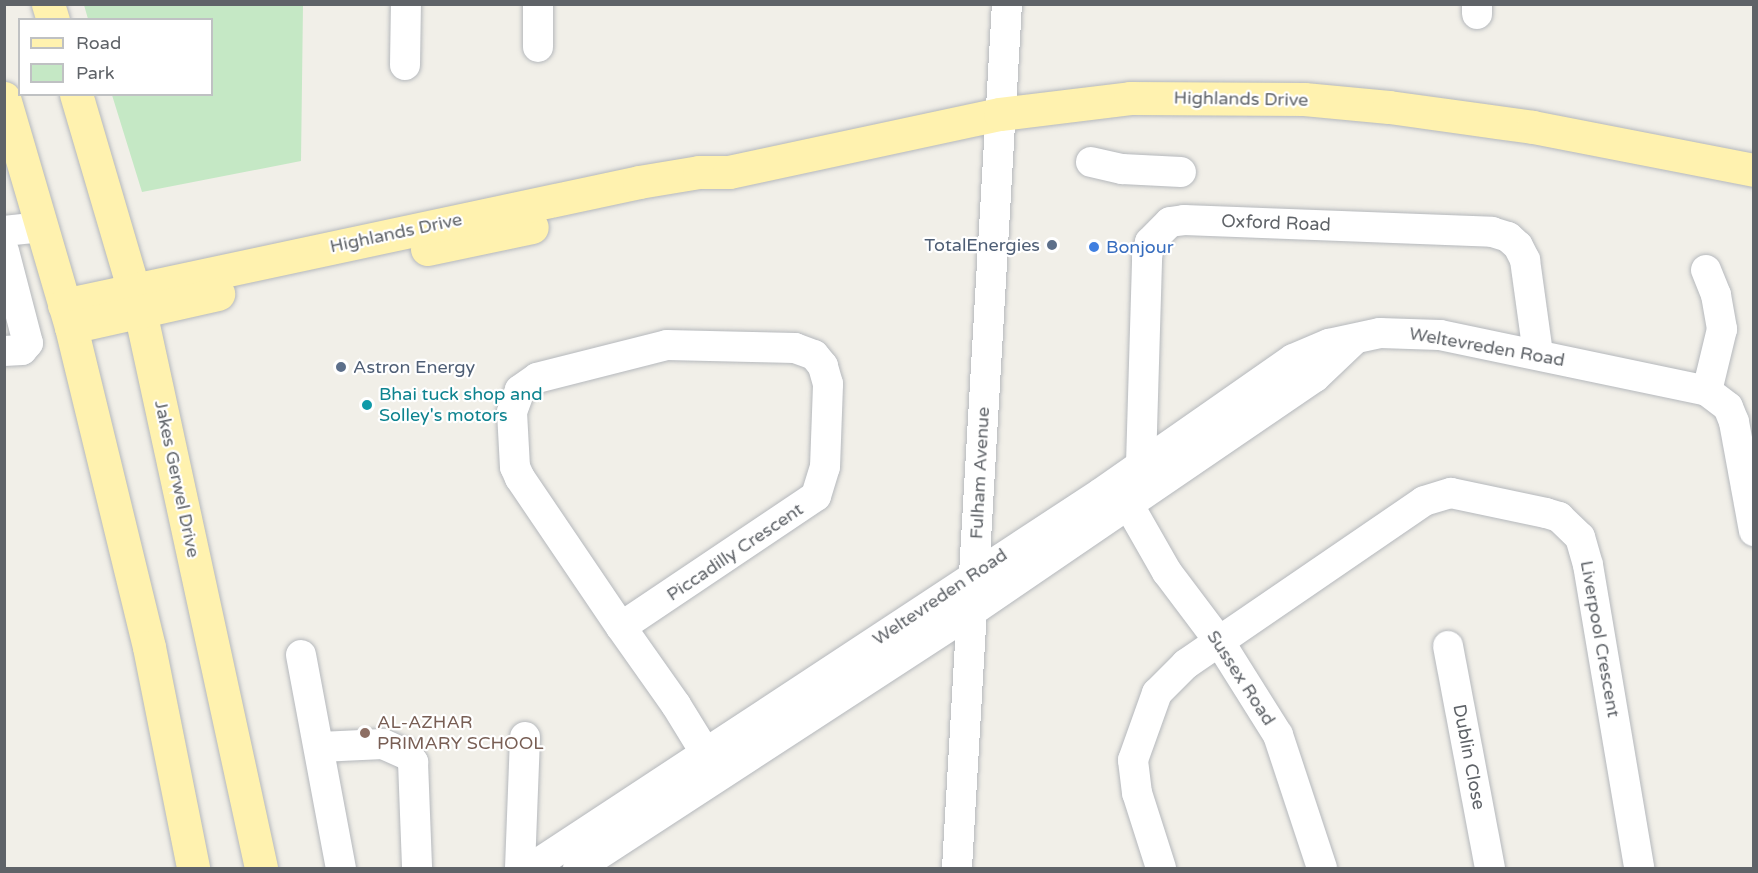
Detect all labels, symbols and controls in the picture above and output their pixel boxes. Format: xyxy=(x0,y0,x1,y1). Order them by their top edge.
legend xyxy=(18,18,213,96)
text: Road xyxy=(76,32,121,54)
text: Park xyxy=(76,62,114,84)
street label: Highlands Drive xyxy=(1173,87,1309,111)
street label: Highlands Drive xyxy=(328,208,464,258)
street label: Oxford Road xyxy=(1221,210,1331,236)
place label: TotalEnergies xyxy=(924,234,1040,256)
place label: Bonjour xyxy=(1106,236,1174,258)
marker: TotalEnergies xyxy=(1045,238,1059,252)
marker: Bonjour xyxy=(1087,240,1101,254)
street label: Weltevreden Road xyxy=(1407,323,1567,371)
place label: Astron Energy xyxy=(353,356,475,378)
marker: Astron Energy xyxy=(334,360,348,374)
place label: Bhai tuck shop and Solley's motors xyxy=(379,384,543,426)
street label: Jakes Gerwel Drive xyxy=(150,398,204,560)
marker: Bhai tuck shop and Solley's motors xyxy=(360,398,374,412)
street label: Fulham Avenue xyxy=(966,406,994,540)
street label: Piccadilly Crescent xyxy=(663,498,807,606)
street label: Weltevreden Road xyxy=(869,544,1011,650)
street label: Liverpool Crescent xyxy=(1576,559,1624,719)
street label: Sussex Road xyxy=(1202,626,1280,730)
street label: Dublin Close xyxy=(1448,702,1490,812)
place label: AL-AZHAR PRIMARY SCHOOL xyxy=(377,712,544,754)
marker: AL-AZHAR PRIMARY SCHOOL xyxy=(358,726,372,740)

